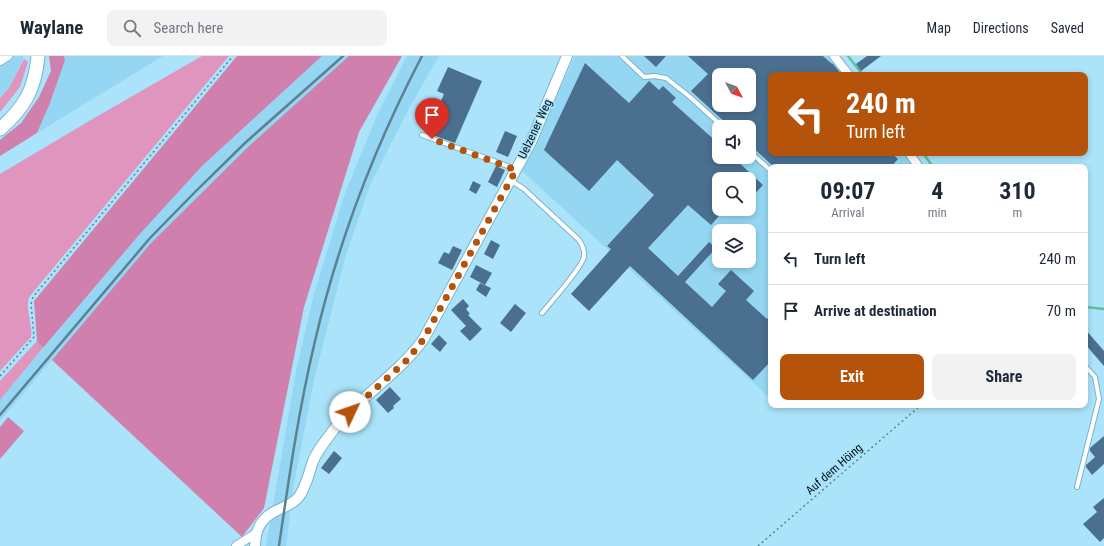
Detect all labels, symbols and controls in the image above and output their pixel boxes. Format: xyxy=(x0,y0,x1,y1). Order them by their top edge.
search box xyxy=(107,10,387,46)
text: Waylane xyxy=(20,16,83,39)
icon: search xyxy=(121,17,143,39)
text: Search here xyxy=(153,19,223,37)
text: Map xyxy=(927,20,951,36)
text: Directions xyxy=(973,20,1029,36)
text: Saved xyxy=(1051,20,1084,36)
north arrow xyxy=(712,68,756,112)
map controls xyxy=(712,68,756,268)
text: 240 m xyxy=(846,87,916,120)
icon: left xyxy=(780,88,832,140)
street label: Uelzener Weg xyxy=(515,97,555,161)
pin xyxy=(415,98,449,139)
icon: arrive xyxy=(421,104,443,126)
button: sound xyxy=(712,120,756,164)
text: Turn left xyxy=(846,121,905,142)
button: search xyxy=(712,172,756,216)
text: 09:07 xyxy=(820,177,875,205)
text: 4 xyxy=(931,177,943,205)
text: 310 xyxy=(999,177,1036,205)
text: Arrival xyxy=(831,205,864,220)
text: min xyxy=(928,205,947,220)
text: m xyxy=(1013,205,1022,220)
button: layers xyxy=(712,224,756,268)
icon: left xyxy=(780,248,802,270)
text: Turn left xyxy=(814,250,865,268)
text: 240 m xyxy=(1039,250,1076,268)
icon: arrive xyxy=(780,300,802,322)
text: Arrive at destination xyxy=(814,302,937,320)
text: 70 m xyxy=(1046,302,1076,320)
button: Exit xyxy=(780,354,924,400)
button: Share xyxy=(932,354,1076,400)
position arrow xyxy=(329,391,371,433)
street label: Auf dem Höing xyxy=(803,441,865,497)

